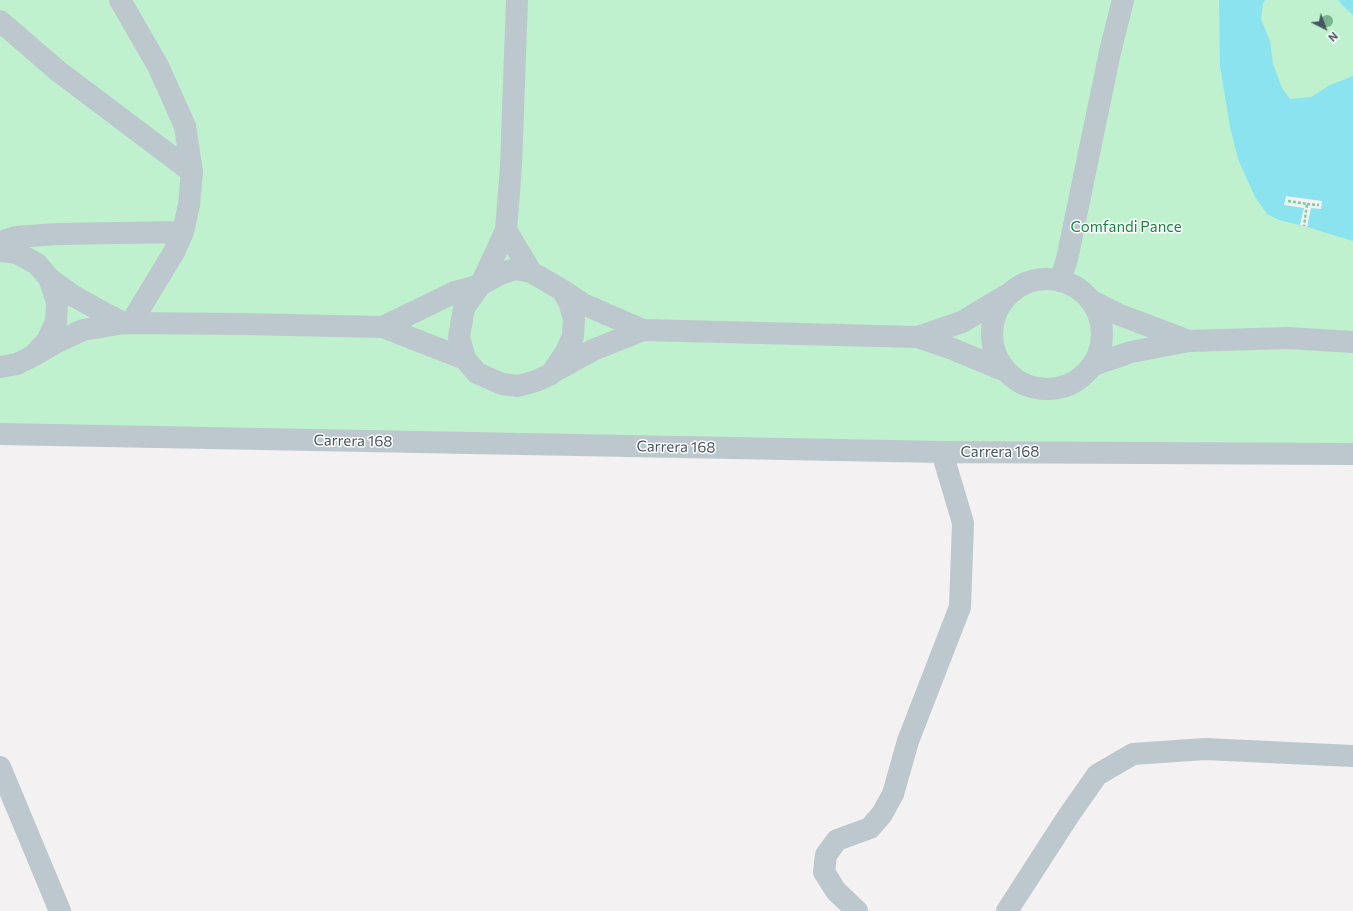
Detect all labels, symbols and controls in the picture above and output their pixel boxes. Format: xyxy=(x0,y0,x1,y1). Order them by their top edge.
north arrow xyxy=(1305,8,1345,48)
text: N xyxy=(1326,30,1341,45)
park label: Comfandi Pance xyxy=(1070,218,1182,236)
street label: Carrera 168 xyxy=(313,431,393,451)
street label: Carrera 168 xyxy=(636,437,716,457)
street label: Carrera 168 xyxy=(961,443,1039,461)

